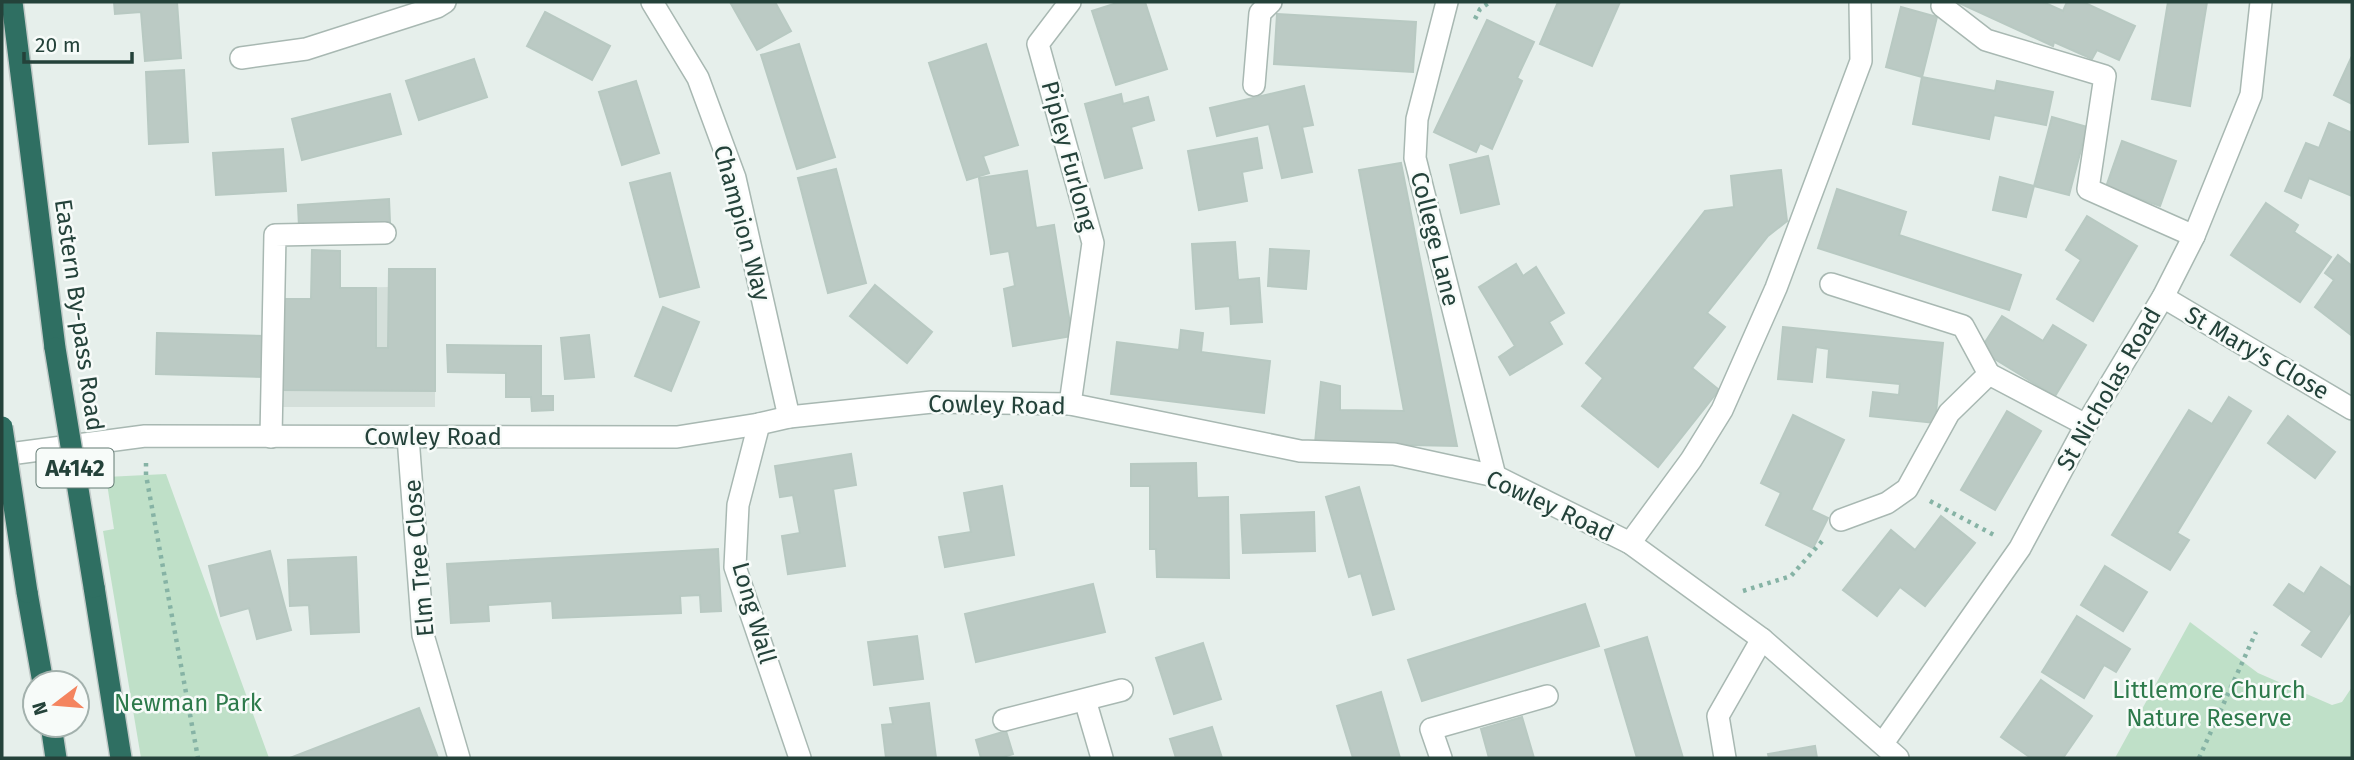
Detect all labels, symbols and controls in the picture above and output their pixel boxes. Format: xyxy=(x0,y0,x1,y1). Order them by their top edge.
scale bar xyxy=(24,21,133,65)
text: 20 m xyxy=(35,32,81,58)
street label: Pipley Furlong xyxy=(1035,78,1103,235)
street label: Champion Way xyxy=(708,142,776,304)
street label: College Lane xyxy=(1405,169,1465,309)
street label: Eastern By-pass Road xyxy=(49,197,109,433)
street label: St Mary's Close xyxy=(2180,300,2334,406)
street label: St Nicholas Road xyxy=(2051,303,2167,475)
street label: Cowley Road xyxy=(928,390,1066,420)
street label: Cowley Road xyxy=(364,423,502,451)
road number: A4142 xyxy=(36,448,114,488)
street label: Cowley Road xyxy=(1482,464,1618,548)
street label: Elm Tree Close xyxy=(398,478,440,638)
street label: Long Wall xyxy=(726,559,782,667)
north arrow xyxy=(21,669,91,739)
park label: Littlemore Church Nature Reserve xyxy=(2112,676,2306,732)
park label: Newman Park xyxy=(114,689,263,717)
text: N xyxy=(27,699,53,718)

